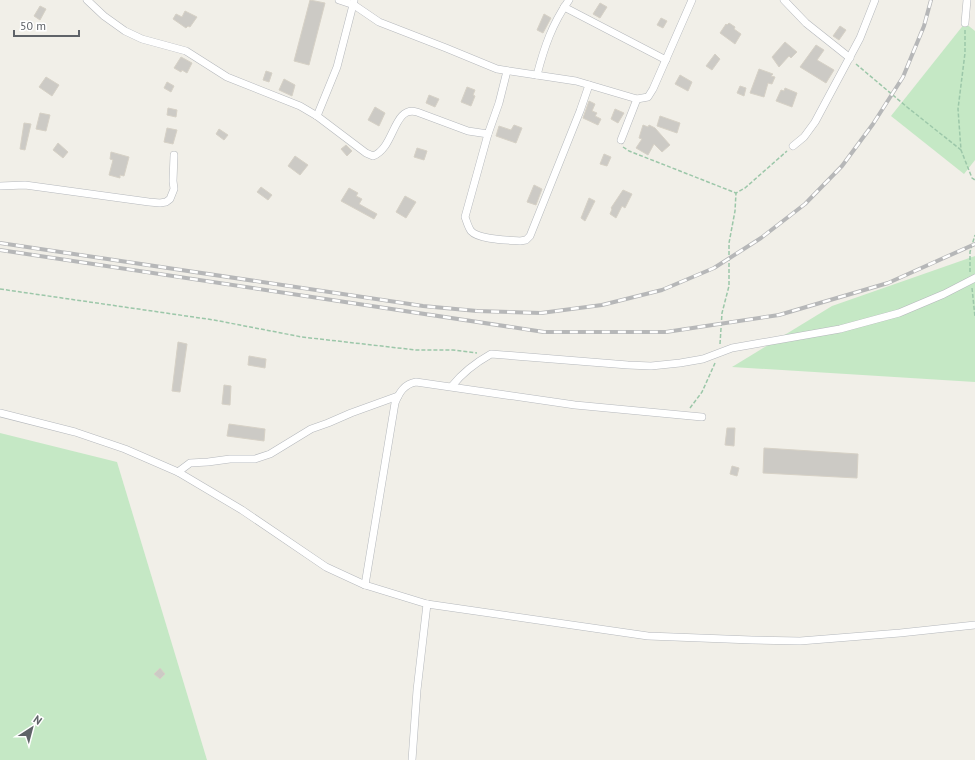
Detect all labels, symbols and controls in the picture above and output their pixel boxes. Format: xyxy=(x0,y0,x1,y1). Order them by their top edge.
scale bar xyxy=(14,12,79,38)
text: 50 m xyxy=(20,18,46,33)
north arrow xyxy=(12,708,52,748)
text: N xyxy=(31,712,45,728)

